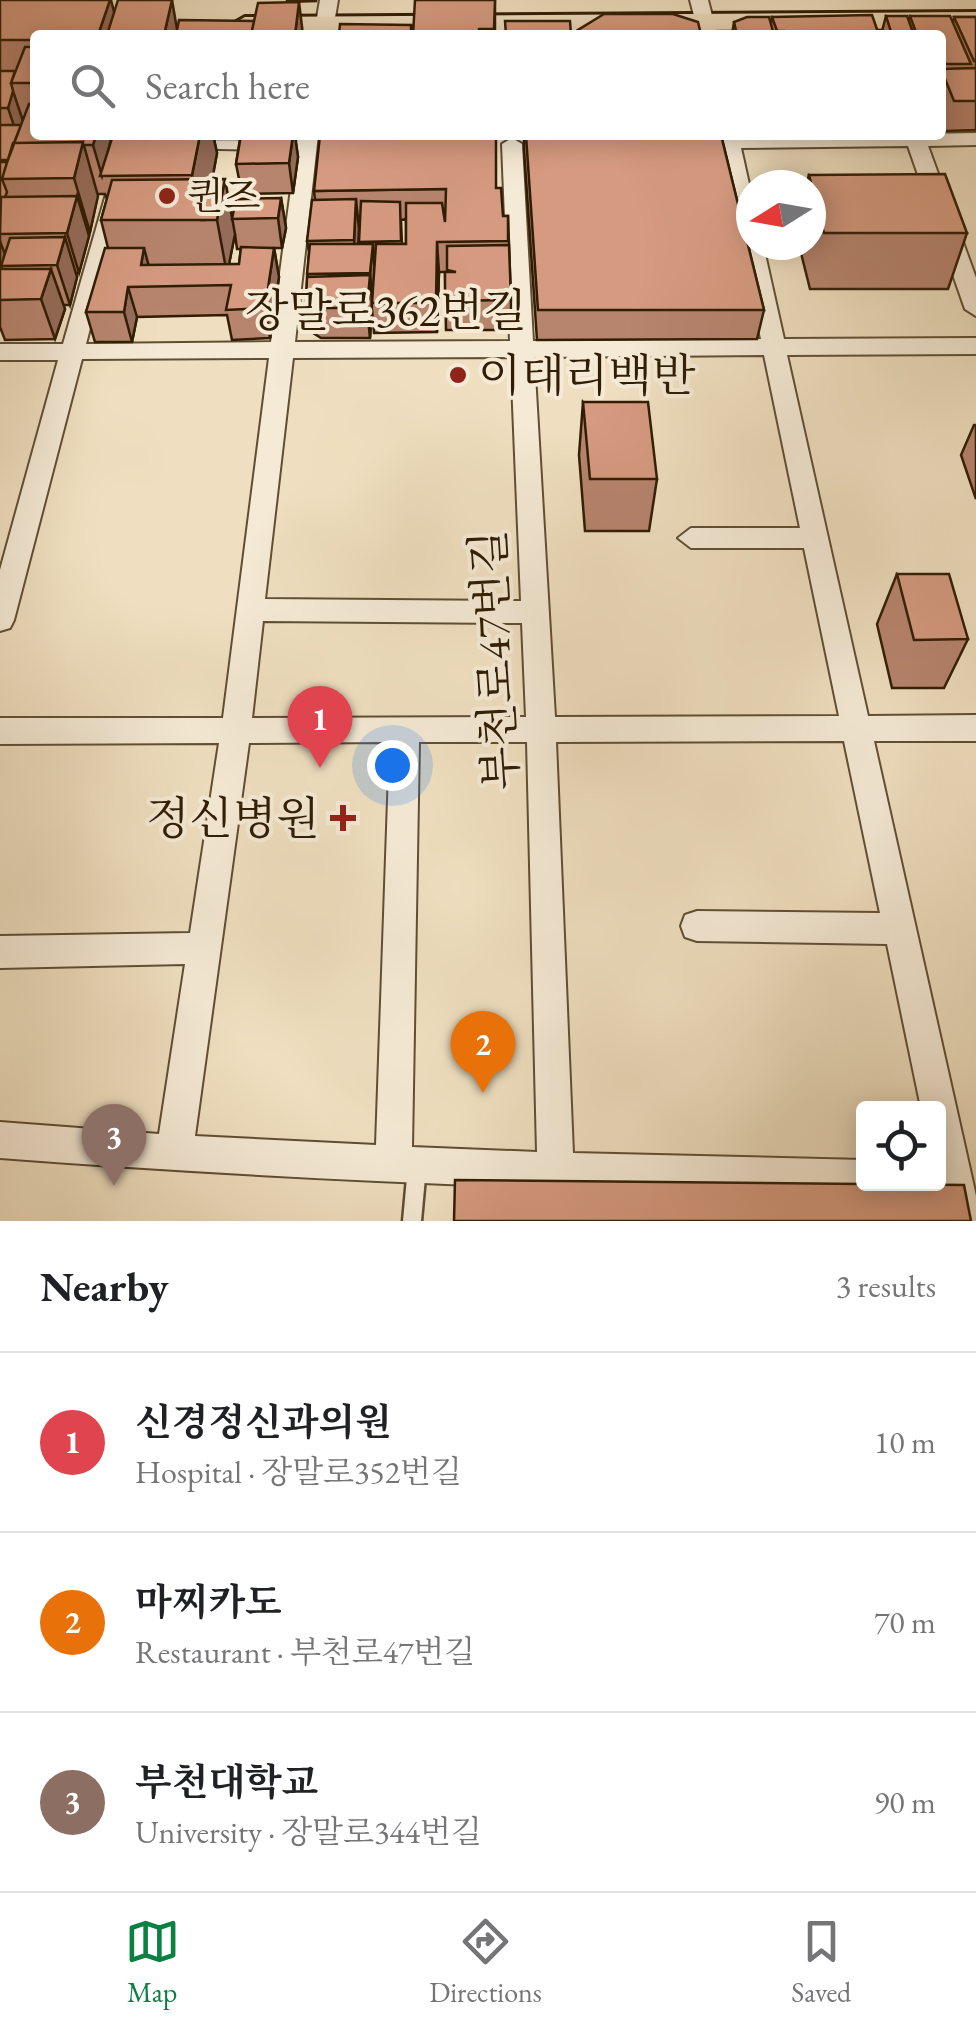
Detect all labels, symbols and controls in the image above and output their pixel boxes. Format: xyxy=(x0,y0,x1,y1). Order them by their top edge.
search box xyxy=(30,30,946,140)
icon: search xyxy=(65,58,120,113)
text: Search here xyxy=(145,61,310,110)
north arrow xyxy=(736,170,826,260)
place label: 퀸즈 xyxy=(187,171,260,220)
marker: 퀸즈 xyxy=(156,185,178,207)
street label: 장말로362번길 xyxy=(245,281,527,339)
place label: 이태리백반 xyxy=(478,346,696,404)
marker: 이태리백반 xyxy=(447,364,469,386)
street label: 부천로47번길 xyxy=(458,528,530,792)
pin: 1 xyxy=(288,686,352,768)
your location xyxy=(367,740,418,791)
place label: 정신병원 xyxy=(146,789,320,847)
marker: 정신병원 xyxy=(330,805,356,831)
pin: 2 xyxy=(450,1010,516,1093)
map controls xyxy=(856,1101,946,1191)
button: locate xyxy=(856,1101,946,1191)
pin: 3 xyxy=(82,1104,146,1186)
text: Nearby xyxy=(40,1259,169,1314)
text: 3 results xyxy=(836,1265,936,1307)
text: 신경정신과의원 xyxy=(135,1397,392,1446)
text: 1 xyxy=(64,1421,81,1463)
text: 10 m xyxy=(874,1421,936,1463)
text: Hospital · 장말로352번길 xyxy=(135,1451,462,1493)
text: 마찌카도 xyxy=(135,1577,282,1626)
text: 2 xyxy=(64,1601,81,1643)
text: 70 m xyxy=(874,1601,936,1643)
text: Restaurant · 부천로47번길 xyxy=(135,1631,475,1673)
text: 부천대학교 xyxy=(135,1757,319,1806)
text: 3 xyxy=(64,1781,81,1823)
text: 90 m xyxy=(874,1781,936,1823)
text: University · 장말로344번길 xyxy=(135,1811,482,1853)
tab: Map xyxy=(125,1914,180,2010)
tab: Directions xyxy=(429,1914,542,2010)
tab: Saved xyxy=(791,1914,851,2010)

